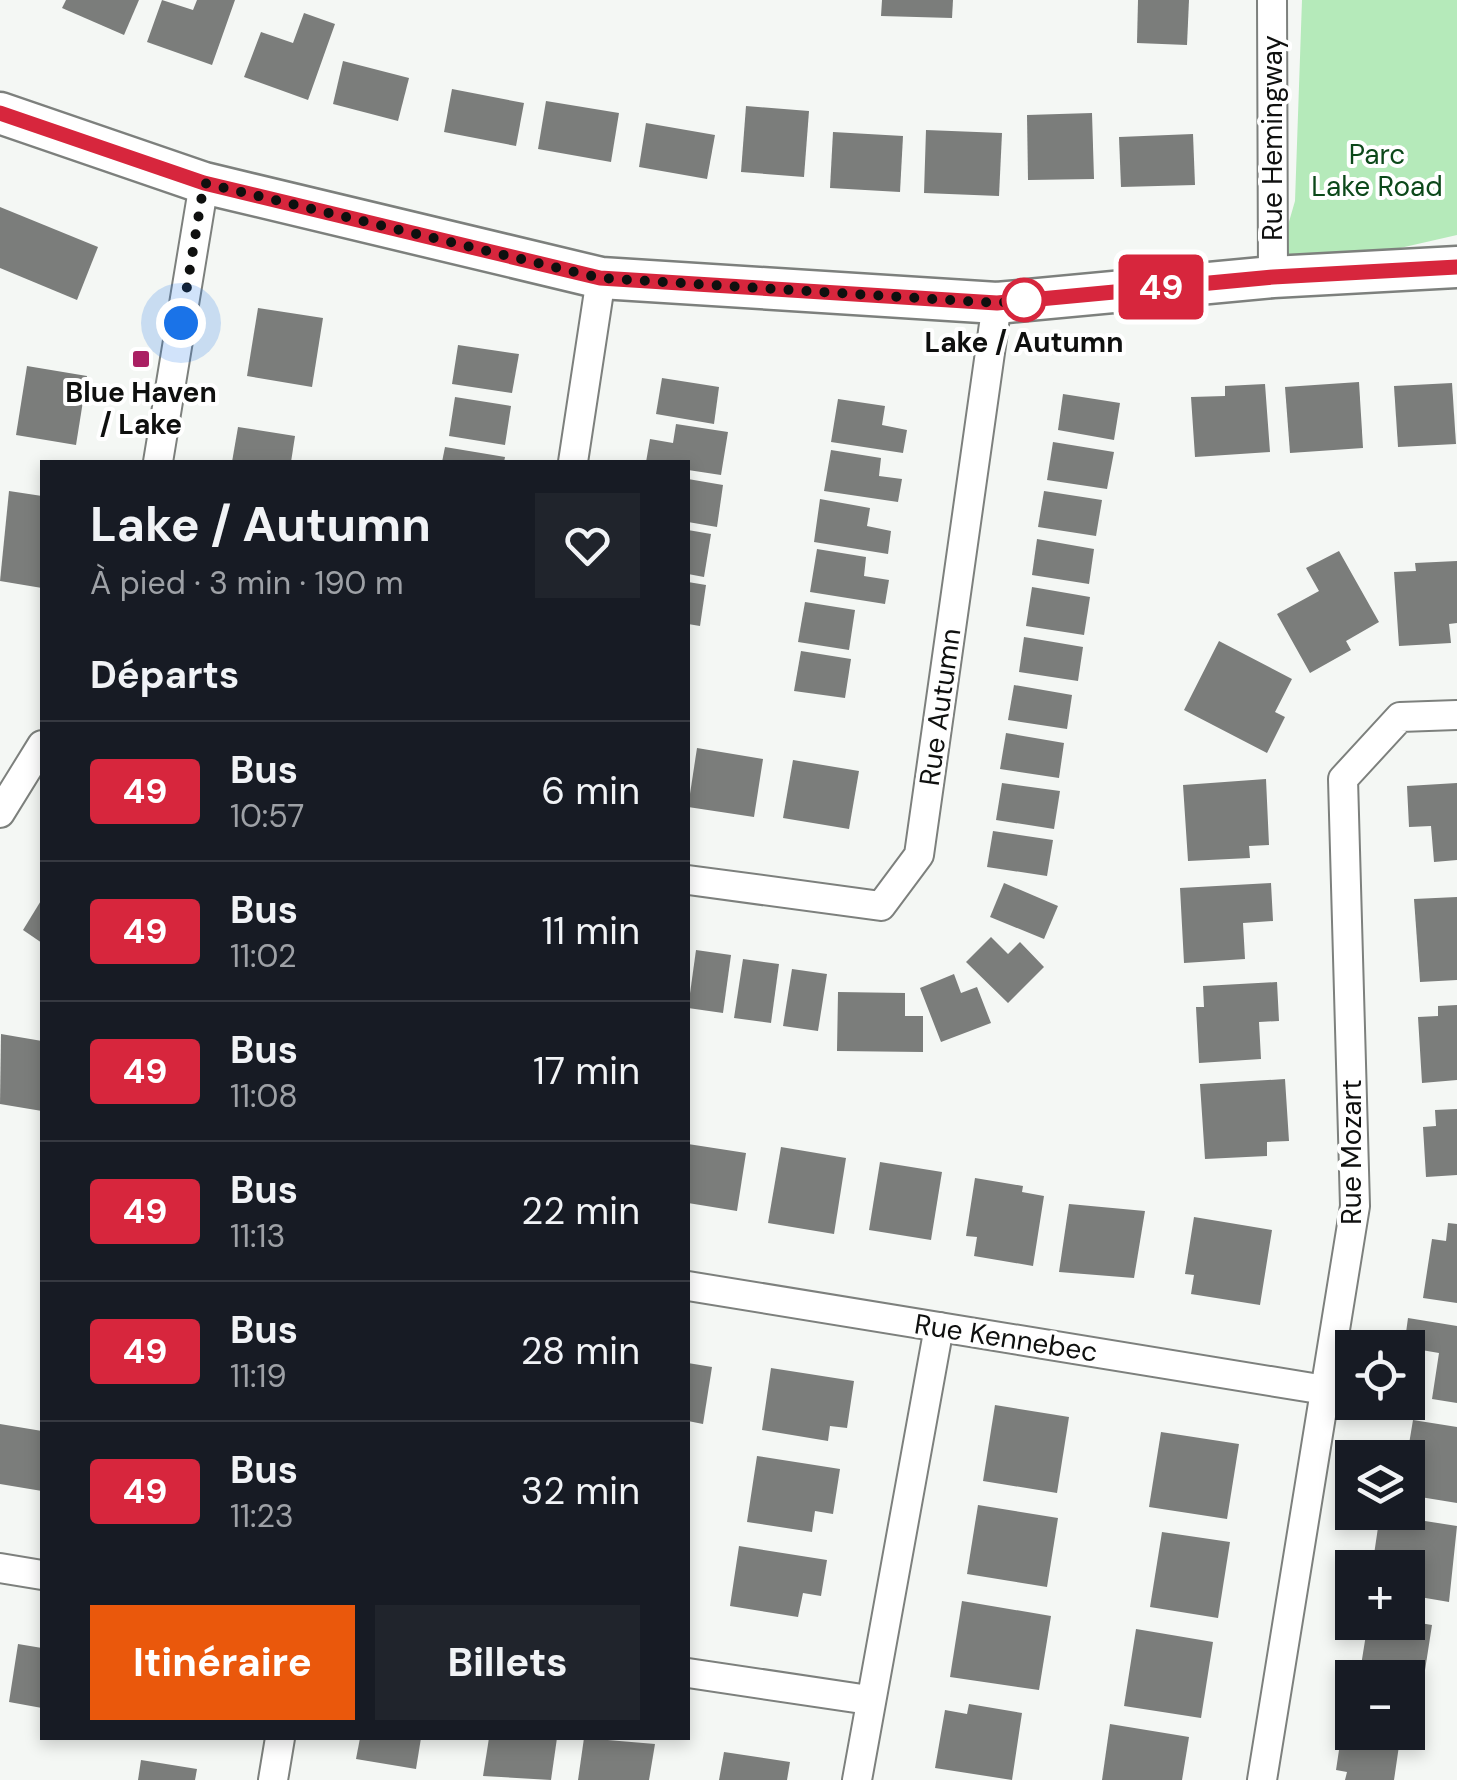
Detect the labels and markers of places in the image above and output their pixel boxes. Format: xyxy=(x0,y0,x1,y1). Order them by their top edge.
marker: Lake / Autumn xyxy=(1003,279,1045,321)
place label: Lake / Autumn xyxy=(925,324,1123,361)
marker: Blue Haven / Lake xyxy=(130,348,152,370)
place label: Blue Haven / Lake xyxy=(65,374,217,443)

